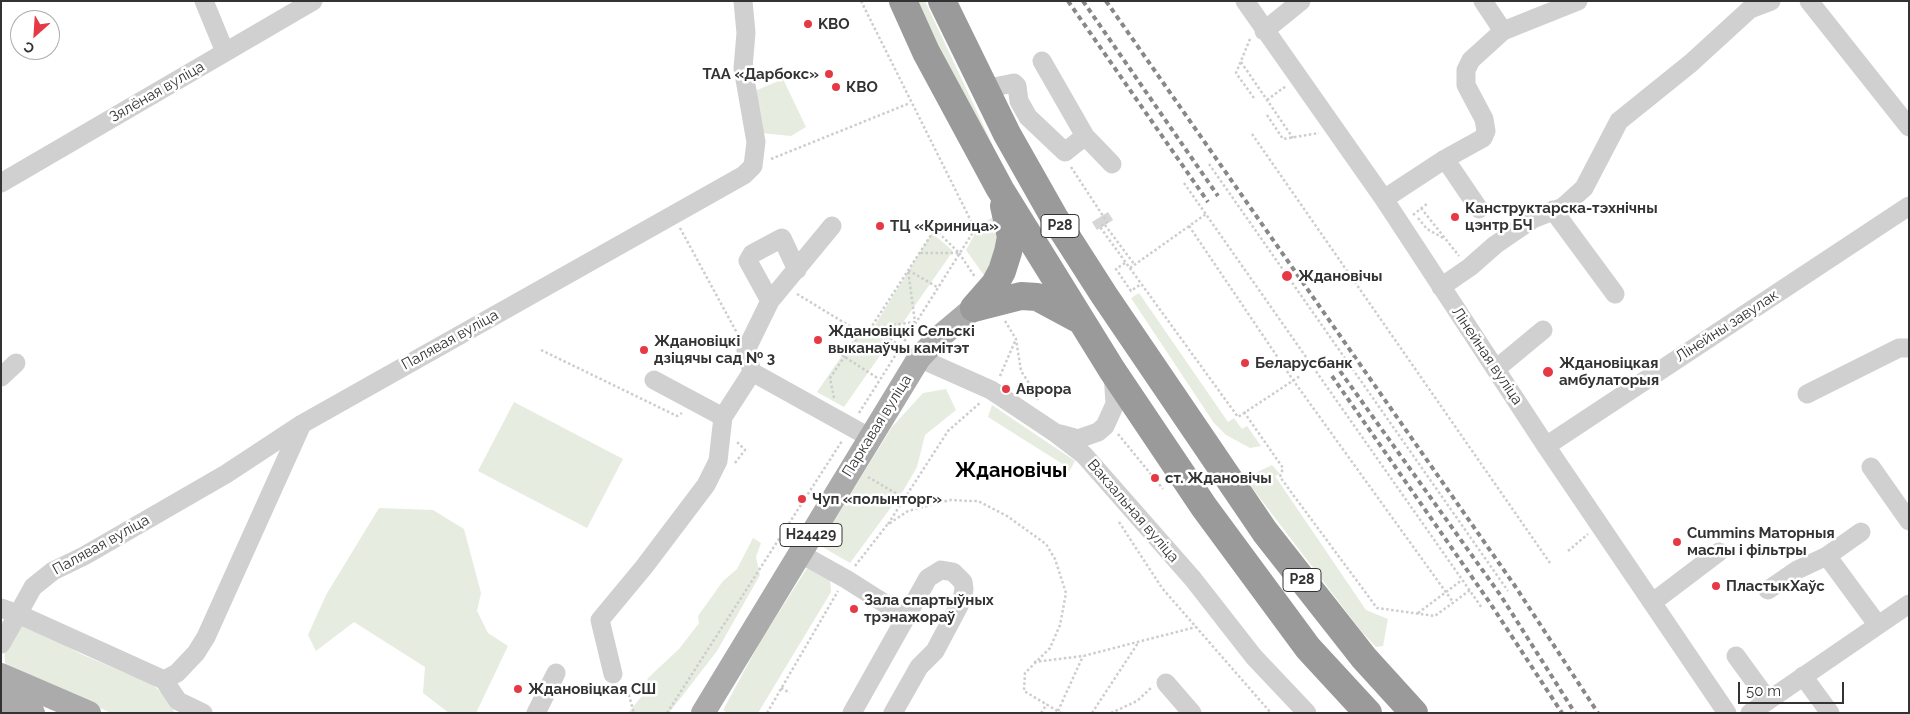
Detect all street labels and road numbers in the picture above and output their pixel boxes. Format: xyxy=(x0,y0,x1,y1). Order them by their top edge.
street label: Зялёная вуліца xyxy=(106,58,208,126)
road number: Р28 xyxy=(1041,215,1079,238)
street label: Лінейны завулак xyxy=(1672,286,1782,366)
street label: Лінейная вуліца xyxy=(1448,304,1526,408)
street label: Палявая вуліца xyxy=(398,306,502,374)
street label: Паркавая вуліца xyxy=(838,372,916,480)
street label: Вакзальная вуліца xyxy=(1083,456,1183,566)
street label: Палявая вуліца xyxy=(49,511,153,579)
road number: Н24429 xyxy=(780,524,842,546)
road number: Р28 xyxy=(1283,568,1321,592)

